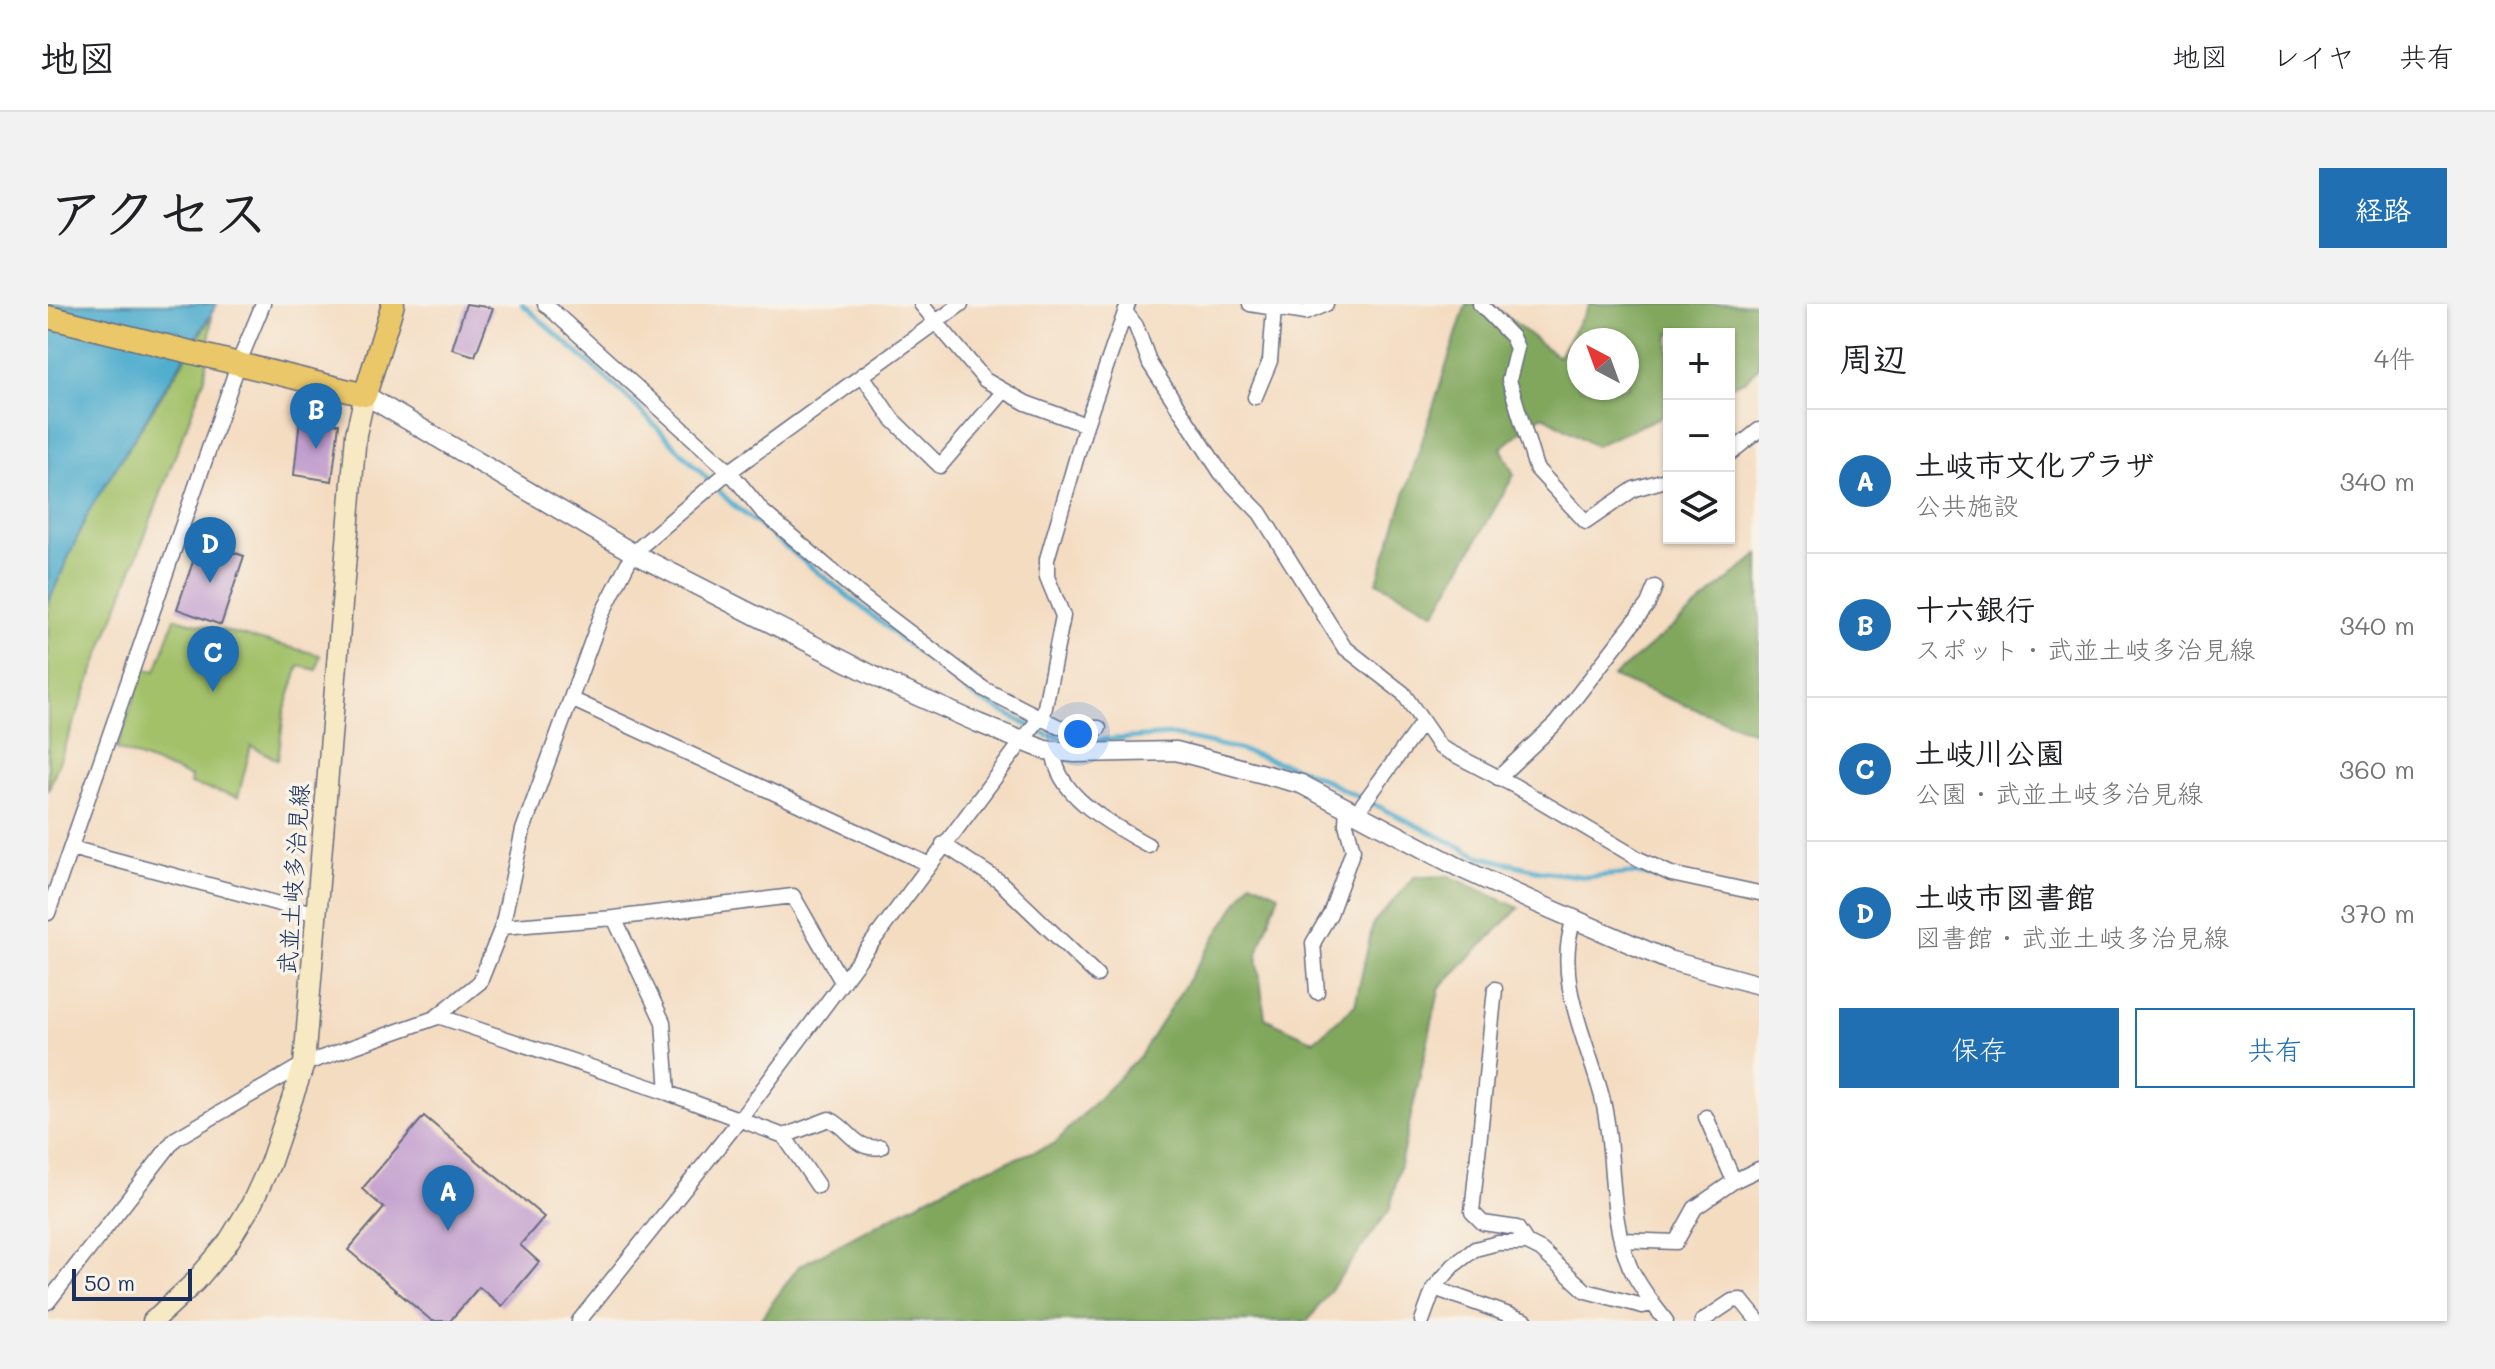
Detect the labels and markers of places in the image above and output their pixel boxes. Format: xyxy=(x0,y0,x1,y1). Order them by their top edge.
pin: B xyxy=(290,383,342,449)
pin: D xyxy=(184,517,236,583)
pin: C xyxy=(187,626,239,692)
pin: A xyxy=(422,1165,474,1231)

